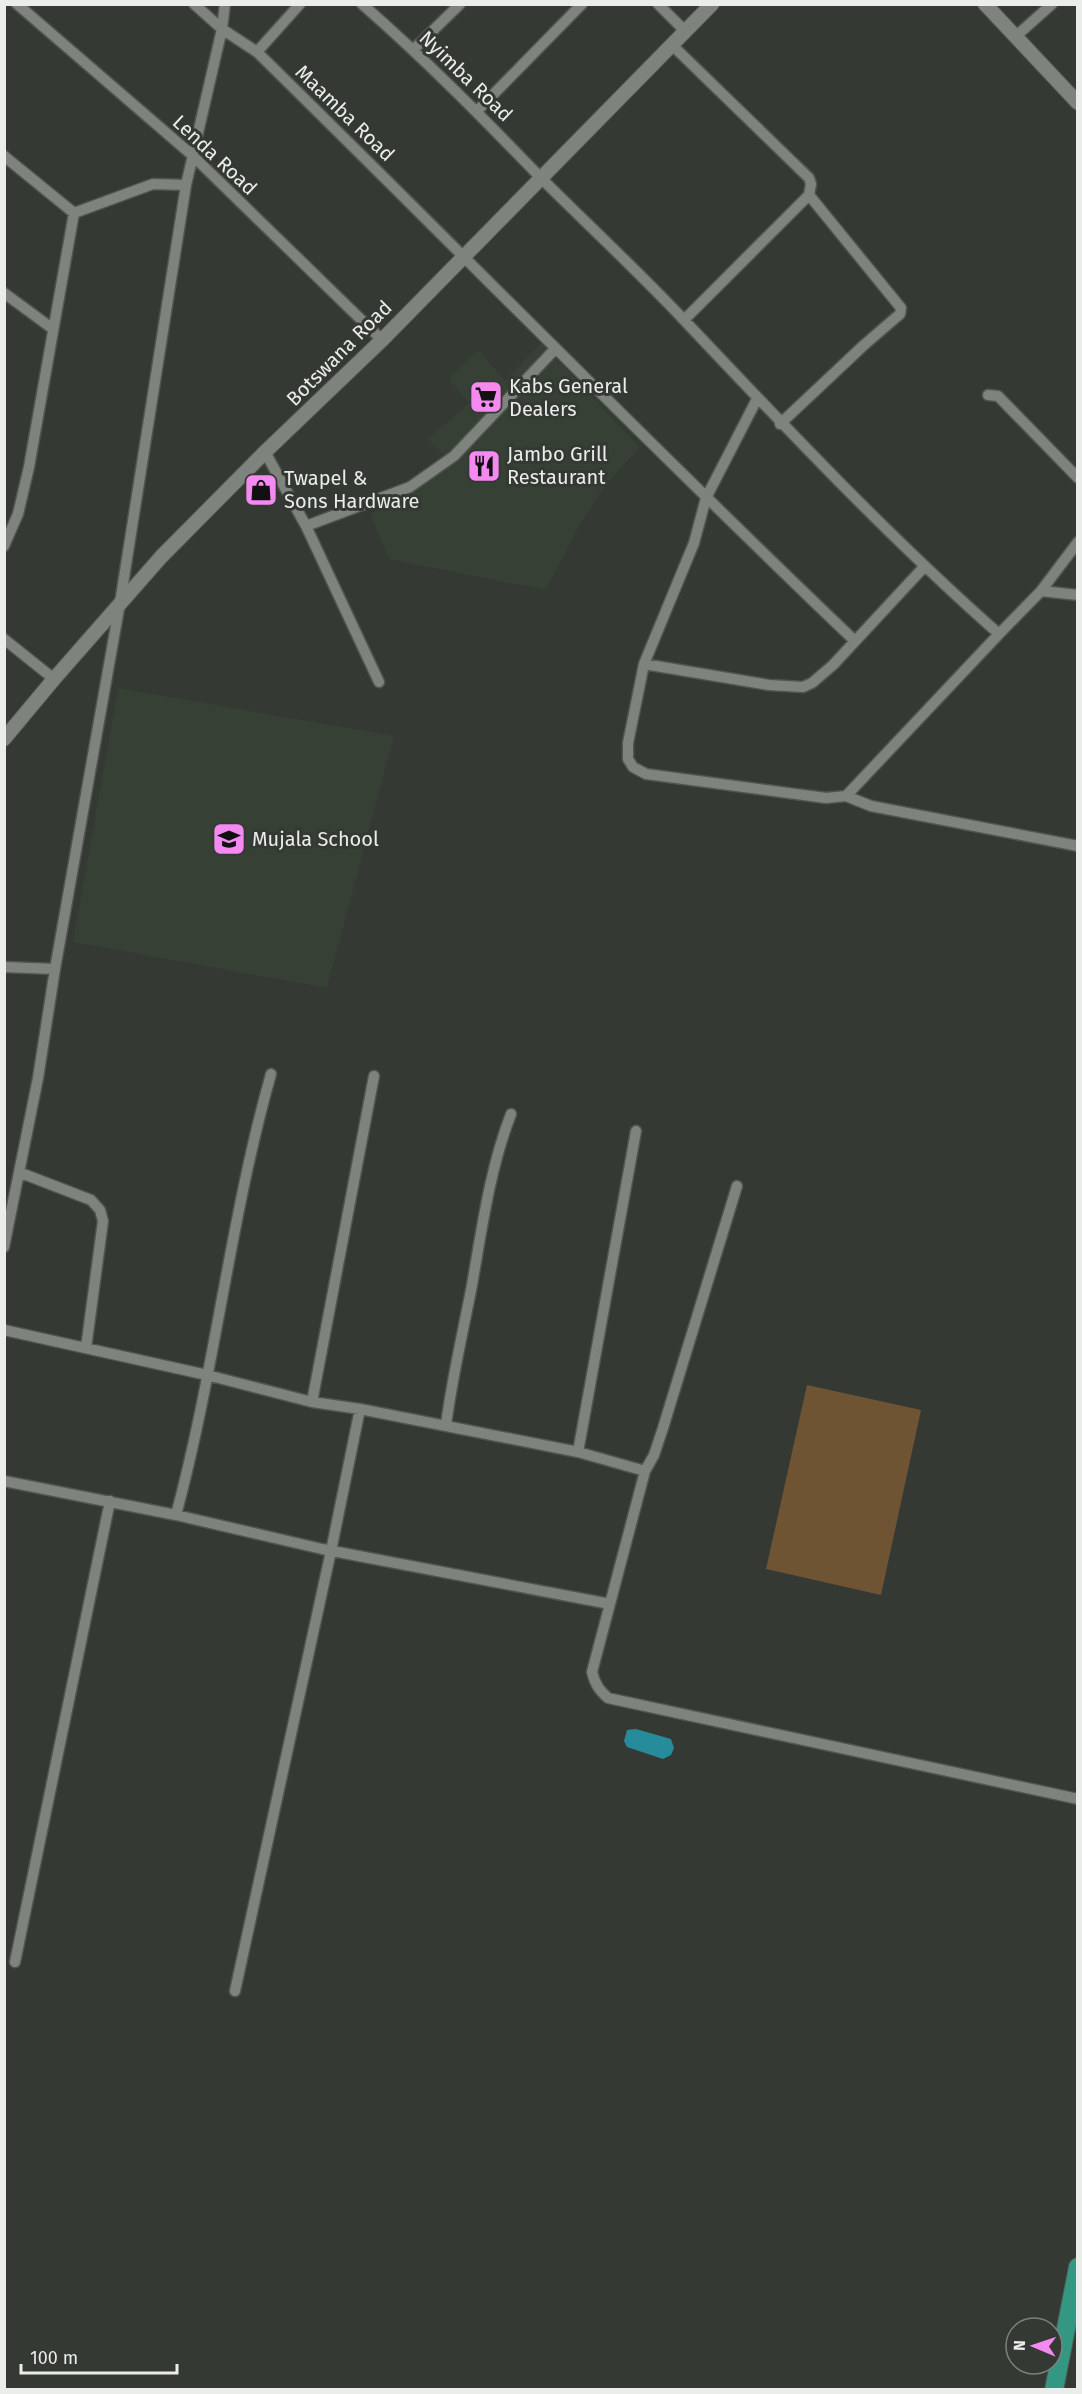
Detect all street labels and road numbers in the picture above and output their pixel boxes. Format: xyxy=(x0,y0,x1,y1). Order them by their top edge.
street label: Nyimba Road xyxy=(414,26,518,126)
street label: Maamba Road xyxy=(291,60,399,166)
street label: Lenda Road xyxy=(168,110,262,200)
street label: Botswana Road xyxy=(281,295,397,411)

